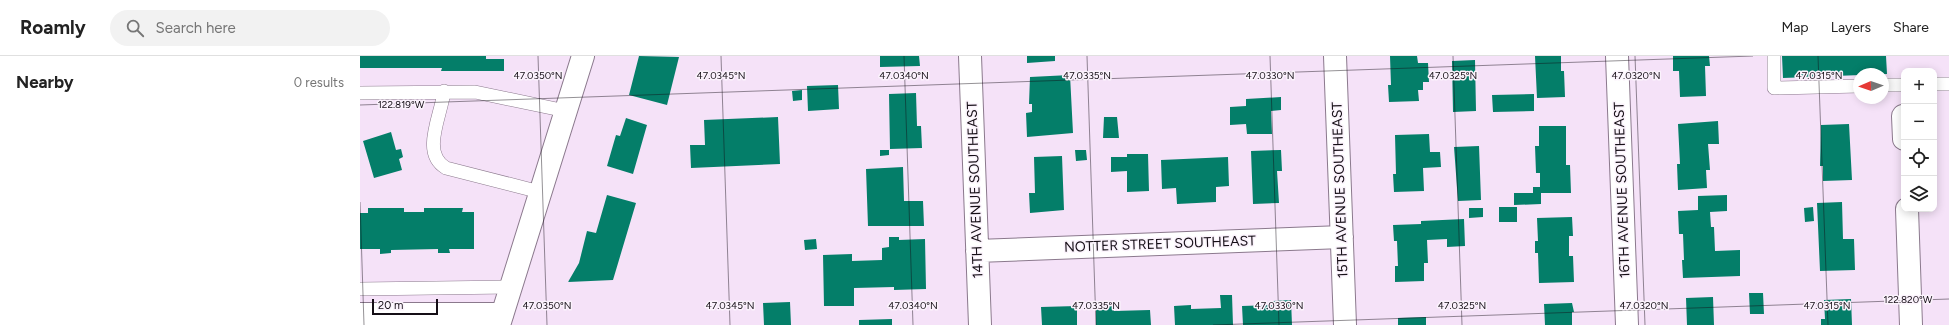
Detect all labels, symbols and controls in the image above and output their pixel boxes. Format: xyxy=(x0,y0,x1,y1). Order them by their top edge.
search box xyxy=(110,10,390,46)
text: Roamly xyxy=(20,16,86,39)
icon: search xyxy=(124,17,146,39)
text: Search here xyxy=(156,19,236,37)
text: Map xyxy=(1781,19,1809,36)
text: Layers xyxy=(1831,19,1871,36)
text: Share xyxy=(1893,19,1929,36)
north arrow xyxy=(1853,68,1889,104)
map controls xyxy=(1901,68,1937,212)
button: + xyxy=(1901,68,1937,104)
text: 47.0350°N xyxy=(513,69,563,82)
text: 47.0345°N xyxy=(697,69,745,82)
text: 47.0340°N xyxy=(879,69,929,82)
text: 47.0335°N xyxy=(1063,69,1111,82)
text: 47.0330°N xyxy=(1246,69,1294,82)
text: 47.0325°N xyxy=(1429,69,1477,82)
text: 47.0320°N xyxy=(1612,69,1660,82)
text: 47.0315°N xyxy=(1796,69,1842,82)
text: Nearby xyxy=(16,72,74,92)
text: 0 results xyxy=(294,75,344,90)
text: 122.819°W xyxy=(378,98,425,111)
street label: 14TH AVENUE SOUTHEAST xyxy=(963,101,987,279)
street label: 15TH AVENUE SOUTHEAST xyxy=(1328,101,1352,278)
street label: 16TH AVENUE SOUTHEAST xyxy=(1610,101,1634,278)
button: − xyxy=(1901,104,1937,140)
button: locate xyxy=(1901,140,1937,176)
button: layers xyxy=(1901,176,1937,212)
street label: NOTTER STREET SOUTHEAST xyxy=(1064,232,1256,256)
text: 122.820°W xyxy=(1884,293,1933,306)
scale bar xyxy=(372,297,438,316)
text: 20 m xyxy=(378,299,403,312)
text: 47.0350°N xyxy=(522,299,572,312)
text: 47.0345°N xyxy=(706,299,754,312)
text: 47.0340°N xyxy=(888,299,938,312)
text: 47.0335°N xyxy=(1072,299,1120,312)
text: 47.0330°N xyxy=(1255,299,1303,312)
text: 47.0325°N xyxy=(1438,299,1486,312)
text: 47.0320°N xyxy=(1620,299,1668,312)
text: 47.0315°N xyxy=(1804,299,1850,312)

